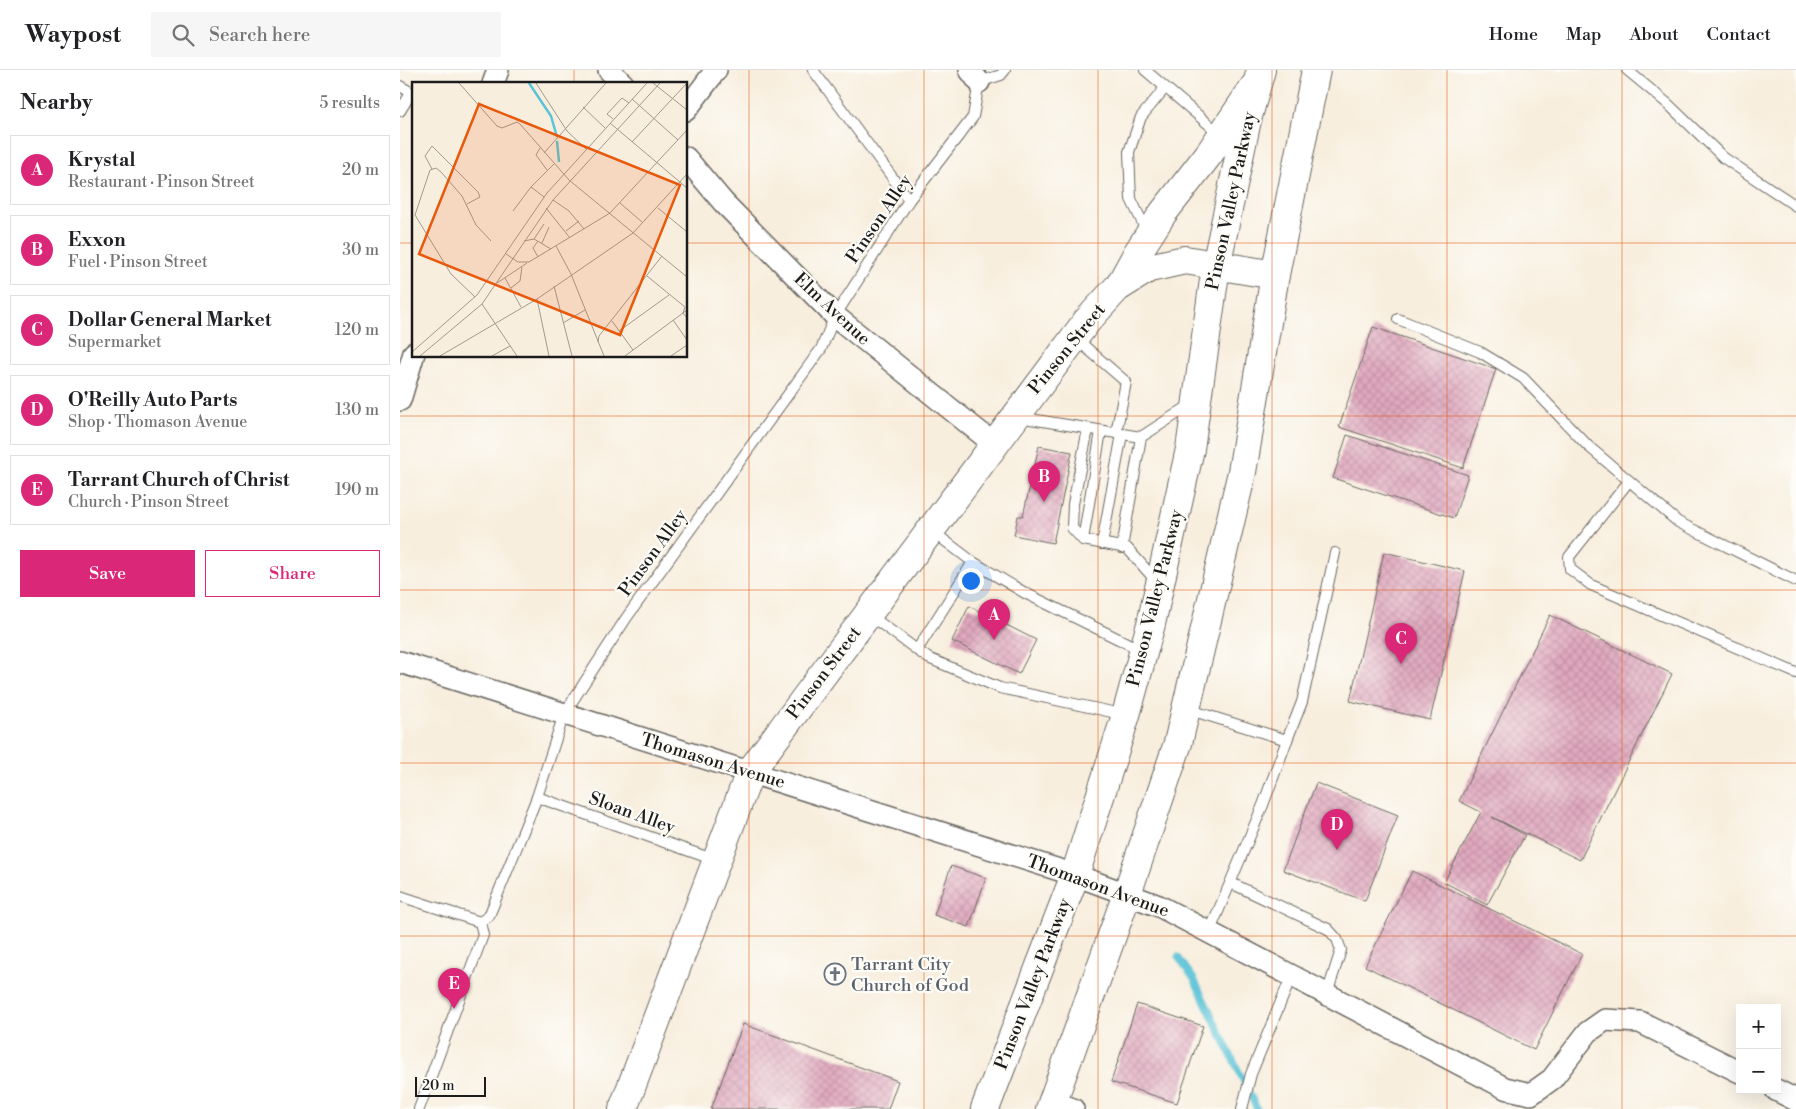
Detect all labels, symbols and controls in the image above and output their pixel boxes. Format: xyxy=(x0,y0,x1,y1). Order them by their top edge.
search box xyxy=(151,12,501,57)
text: Waypost xyxy=(25,20,121,50)
icon: search xyxy=(169,21,197,49)
text: Search here xyxy=(209,23,310,47)
text: Home xyxy=(1489,23,1538,46)
text: Map xyxy=(1566,23,1602,46)
text: About xyxy=(1630,23,1679,46)
text: Contact xyxy=(1707,23,1771,46)
inset map xyxy=(412,82,688,358)
text: Nearby xyxy=(20,90,93,116)
text: 5 results xyxy=(319,93,380,113)
street label: Pinson Valley Parkway xyxy=(1201,110,1261,292)
text: Krystal xyxy=(68,148,135,172)
text: A xyxy=(31,160,43,180)
text: 20 m xyxy=(342,160,379,180)
street label: Pinson Alley xyxy=(841,170,917,268)
text: Restaurant · Pinson Street xyxy=(68,172,255,192)
text: Exxon xyxy=(68,228,126,252)
text: B xyxy=(31,240,43,260)
text: 30 m xyxy=(342,240,379,260)
text: Fuel · Pinson Street xyxy=(68,252,208,272)
street label: Elm Avenue xyxy=(789,268,875,350)
street label: Pinson Street xyxy=(1023,298,1111,399)
text: Dollar General Market xyxy=(68,308,271,332)
text: C xyxy=(31,320,43,340)
text: 120 m xyxy=(335,320,379,340)
text: Supermarket xyxy=(68,332,162,352)
text: O'Reilly Auto Parts xyxy=(68,388,237,412)
text: D xyxy=(31,400,43,420)
text: 130 m xyxy=(335,400,379,420)
text: Shop · Thomason Avenue xyxy=(68,412,247,432)
pin: B xyxy=(1028,461,1060,502)
text: Tarrant Church of Christ xyxy=(68,468,290,492)
text: E xyxy=(31,480,43,500)
text: 190 m xyxy=(335,480,379,500)
text: Church · Pinson Street xyxy=(68,492,229,512)
street label: Pinson Alley xyxy=(614,505,692,601)
street label: Pinson Valley Parkway xyxy=(1122,507,1188,689)
button: Save xyxy=(20,550,195,597)
button: Share xyxy=(205,550,380,597)
your location xyxy=(958,568,984,594)
pin: A xyxy=(978,599,1010,640)
street label: Pinson Street xyxy=(782,622,867,724)
pin: C xyxy=(1385,623,1417,664)
street label: Thomason Avenue xyxy=(638,728,788,794)
street label: Sloan Alley xyxy=(586,787,678,839)
pin: D xyxy=(1321,809,1353,850)
street label: Thomason Avenue xyxy=(1024,850,1172,922)
street label: Pinson Valley Parkway xyxy=(990,895,1076,1073)
place label: Tarrant City Church of God xyxy=(851,953,970,997)
church icon: Tarrant City Church of God xyxy=(823,962,847,986)
pin: E xyxy=(438,968,470,1009)
map controls xyxy=(1736,1004,1781,1094)
button: + xyxy=(1736,1004,1781,1049)
button: − xyxy=(1736,1049,1781,1094)
scale bar xyxy=(415,1074,486,1097)
text: 20 m xyxy=(422,1077,454,1095)

